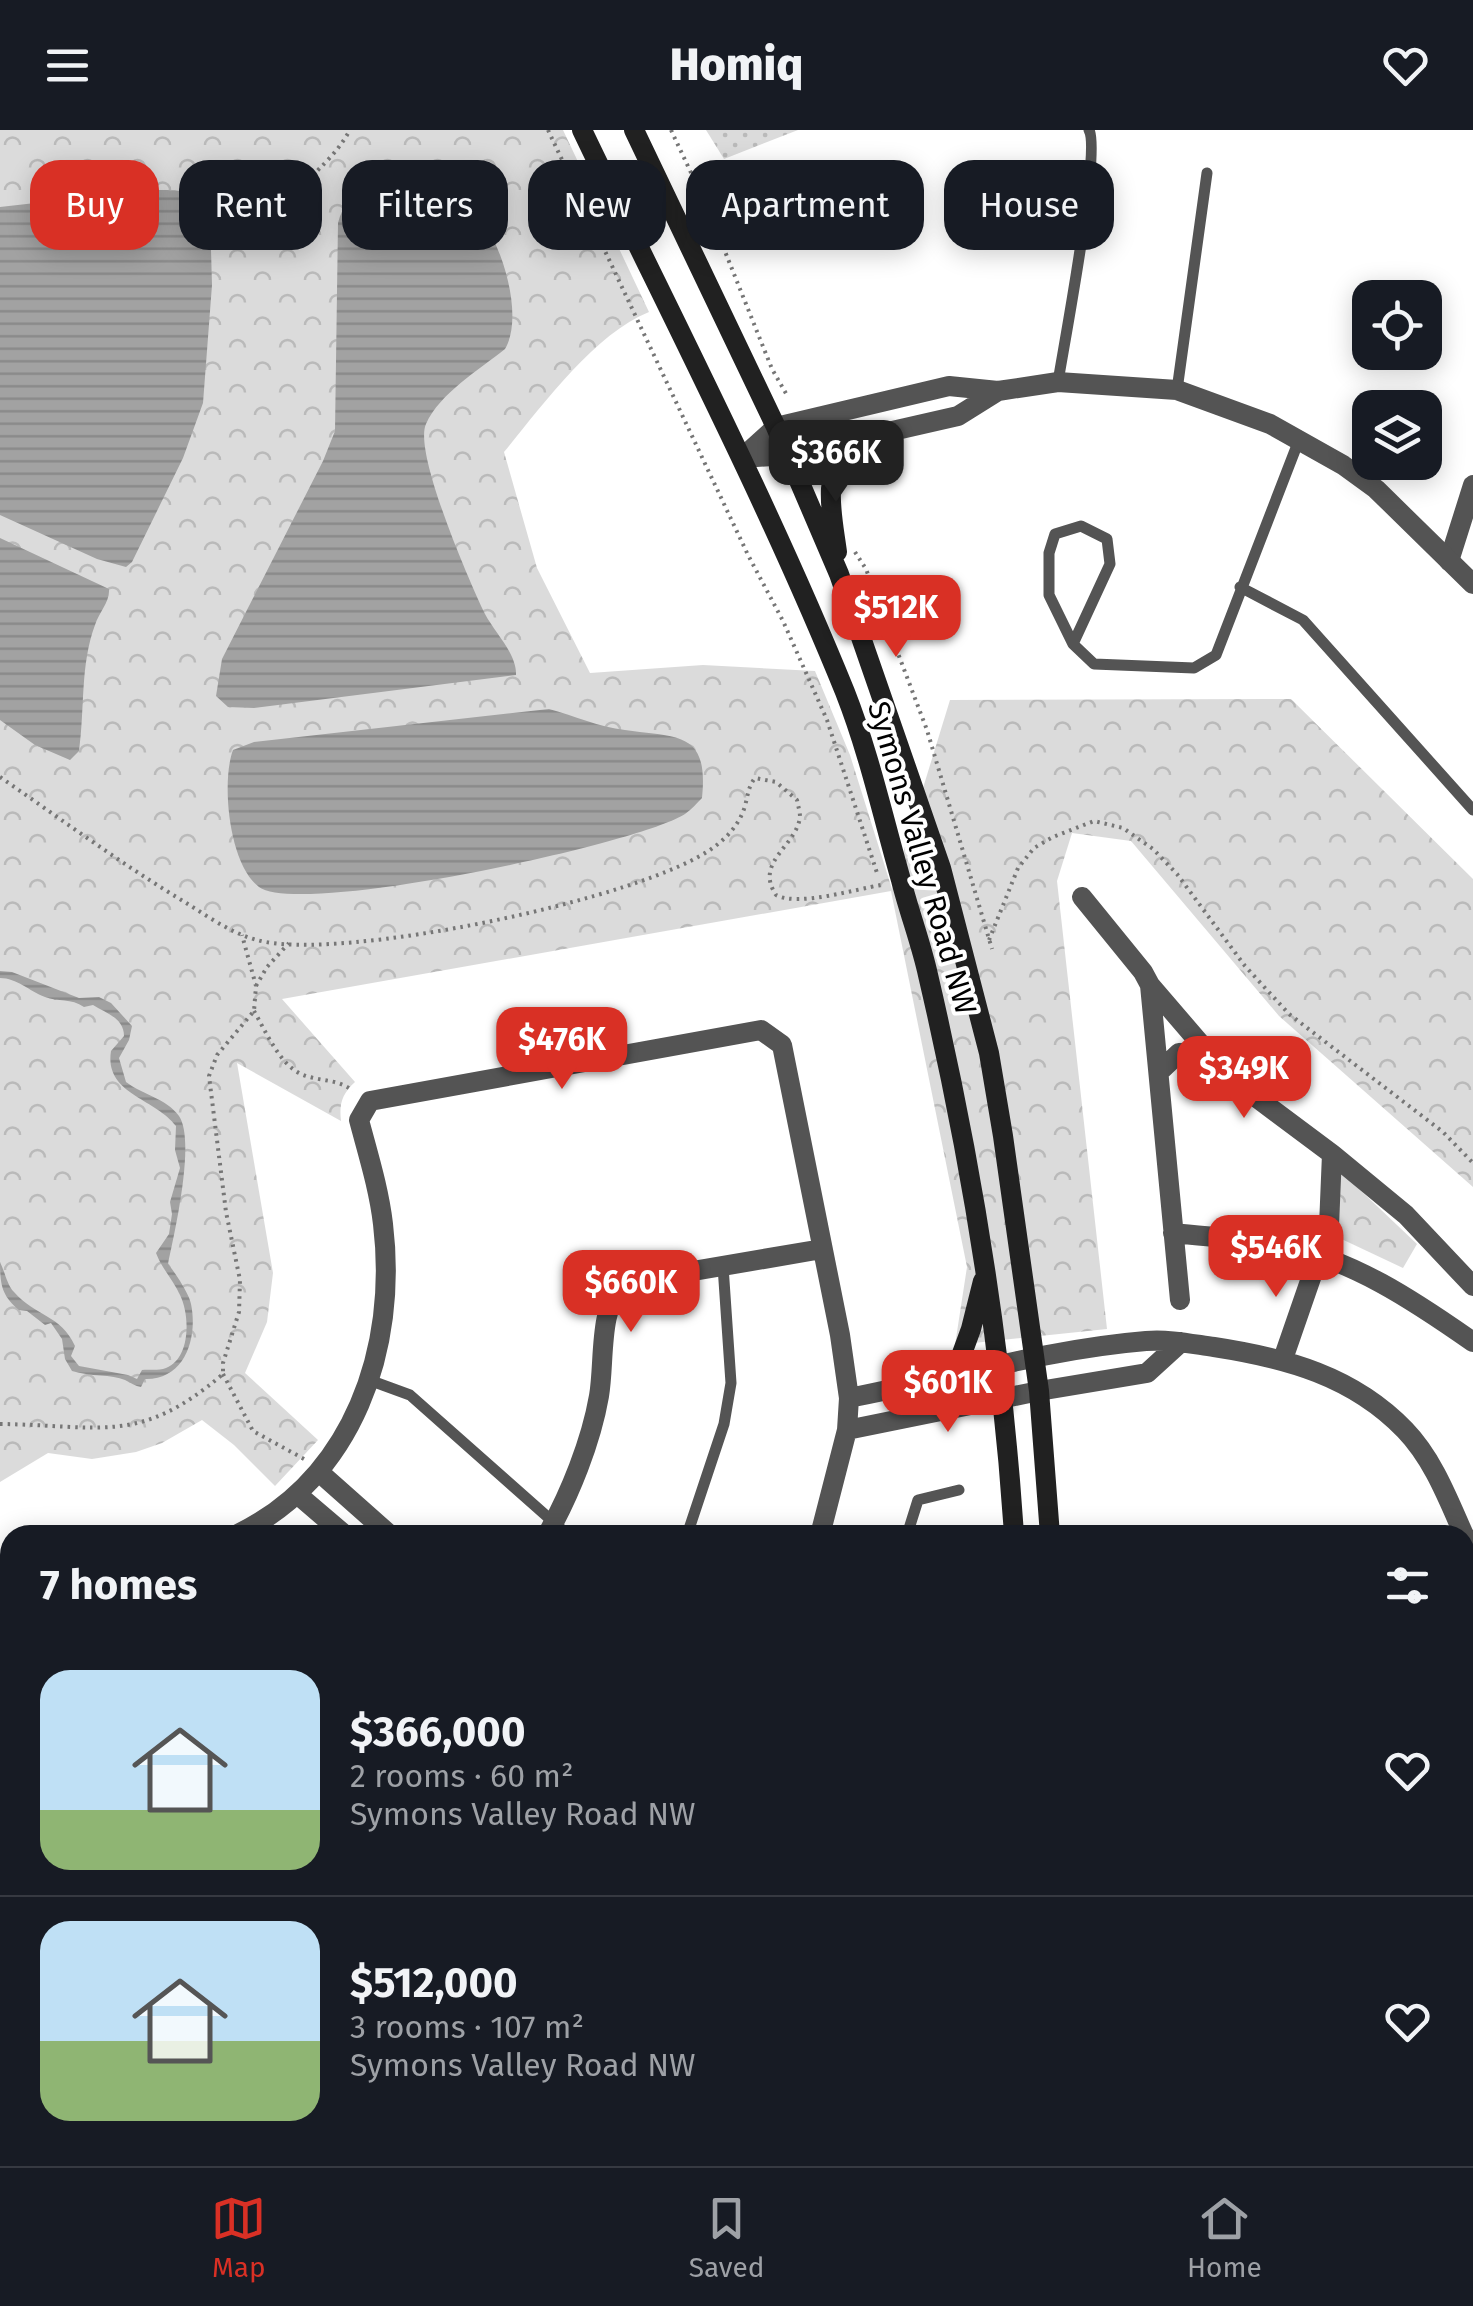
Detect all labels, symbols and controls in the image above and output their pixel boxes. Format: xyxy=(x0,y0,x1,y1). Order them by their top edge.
icon: menu xyxy=(40,38,95,93)
text: Homiq xyxy=(670,38,803,92)
icon: heart xyxy=(1378,38,1433,93)
chip: Buy xyxy=(30,160,159,250)
chip: Rent xyxy=(179,160,322,250)
chip: Filters xyxy=(342,160,508,250)
chip: New xyxy=(528,160,666,250)
chip: Apartment xyxy=(686,160,924,250)
chip: House xyxy=(944,160,1114,250)
map controls xyxy=(1352,280,1442,480)
button: locate xyxy=(1352,280,1442,370)
button: layers xyxy=(1352,390,1442,480)
pin: $366K xyxy=(766,420,906,505)
text: $366K xyxy=(791,433,881,471)
pin: $512K xyxy=(826,575,966,660)
text: $512K xyxy=(854,588,938,626)
street label: Symons Valley Road NW xyxy=(860,697,984,1019)
pin: $476K xyxy=(492,1007,632,1092)
text: $476K xyxy=(518,1020,606,1058)
pin: $349K xyxy=(1174,1036,1314,1121)
text: $349K xyxy=(1199,1049,1289,1087)
pin: $546K xyxy=(1206,1215,1346,1300)
text: $546K xyxy=(1230,1228,1322,1266)
pin: $660K xyxy=(561,1250,701,1335)
text: $660K xyxy=(585,1263,677,1301)
pin: $601K xyxy=(878,1350,1018,1435)
text: $601K xyxy=(904,1363,992,1401)
icon: filters xyxy=(1380,1558,1435,1613)
text: 7 homes xyxy=(40,1560,197,1610)
text: $366,000 xyxy=(350,1707,525,1757)
icon: home xyxy=(120,1710,240,1830)
icon: heart xyxy=(1380,1743,1435,1798)
text: 2 rooms · 60 m² xyxy=(350,1757,574,1795)
text: Symons Valley Road NW xyxy=(350,1795,695,1833)
text: $512,000 xyxy=(350,1958,518,2008)
icon: home xyxy=(120,1961,240,2081)
icon: heart xyxy=(1380,1994,1435,2049)
text: 3 rooms · 107 m² xyxy=(350,2008,584,2046)
text: Symons Valley Road NW xyxy=(350,2046,695,2084)
tab: Map xyxy=(211,2191,266,2284)
tab: Saved xyxy=(689,2191,765,2284)
tab: Home xyxy=(1187,2191,1262,2284)

